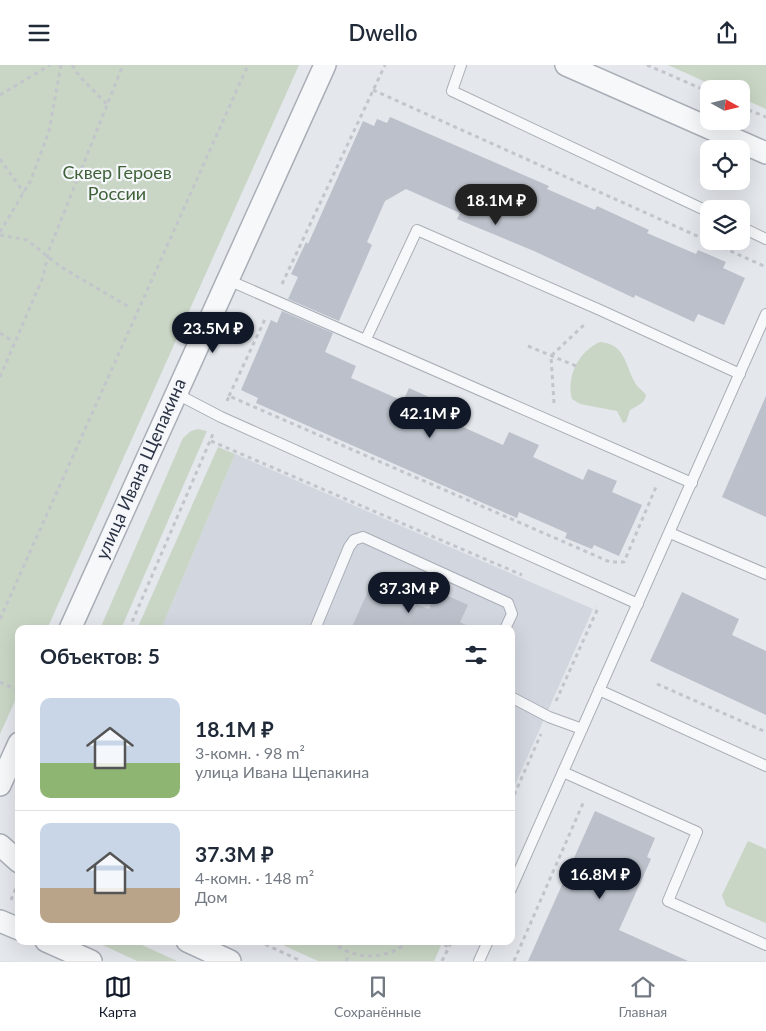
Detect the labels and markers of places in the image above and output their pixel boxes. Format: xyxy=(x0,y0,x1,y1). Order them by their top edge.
pin: 18.1M ₽ xyxy=(450,184,542,226)
pin: 23.5M ₽ xyxy=(167,311,259,354)
pin: 42.1M ₽ xyxy=(384,397,476,439)
pin: 37.3M ₽ xyxy=(363,571,455,614)
pin: 16.8M ₽ xyxy=(554,857,646,900)

